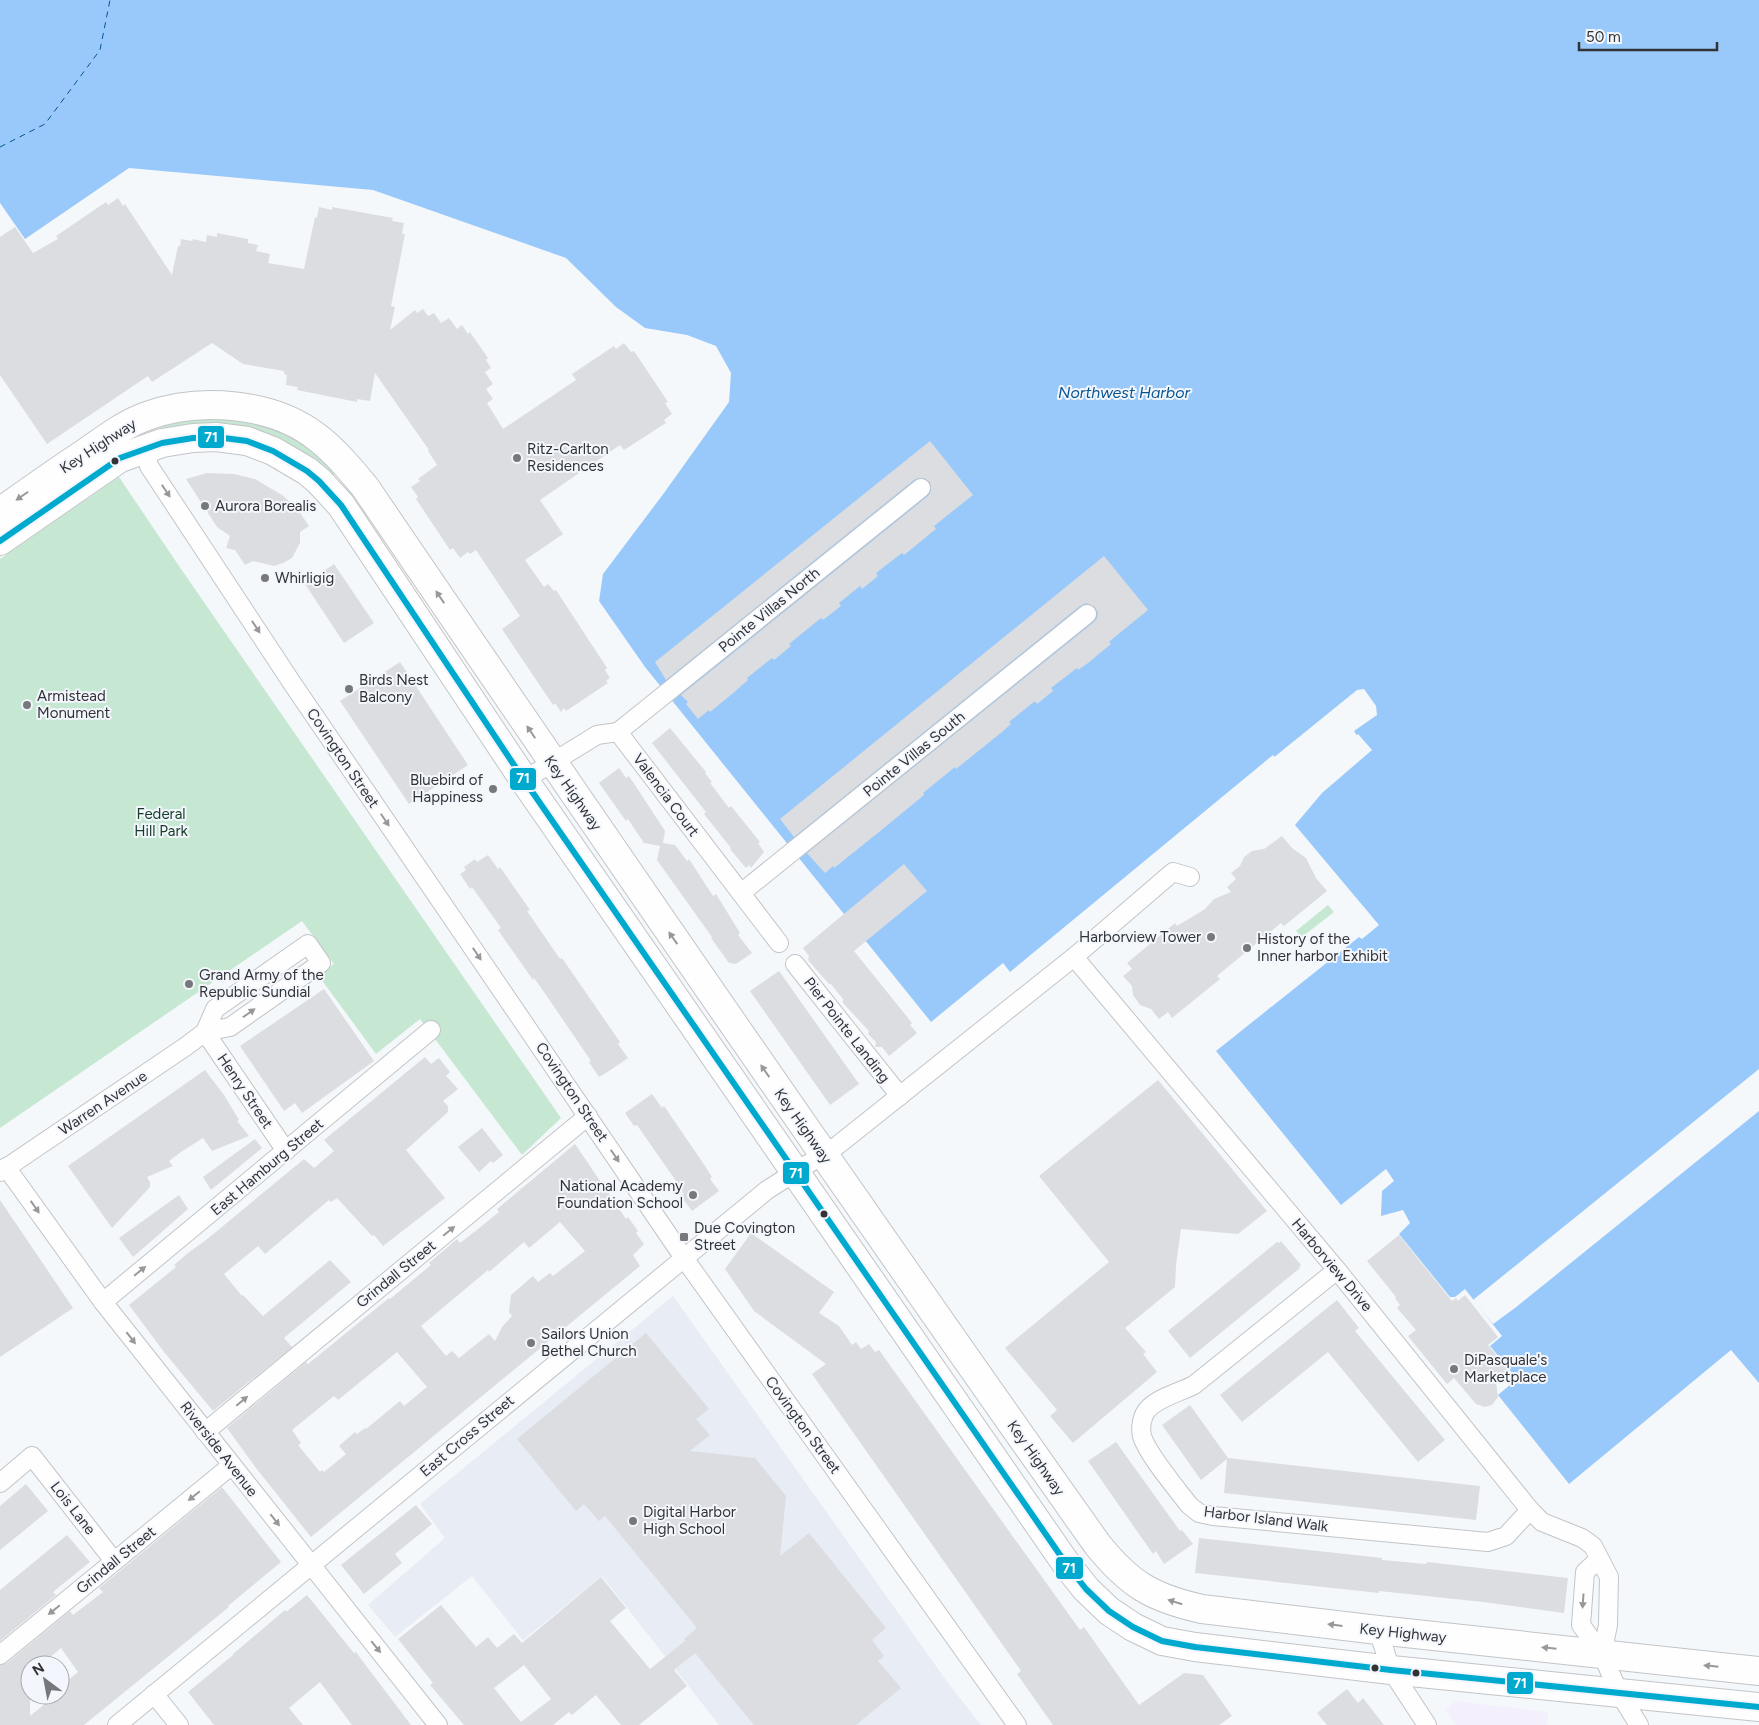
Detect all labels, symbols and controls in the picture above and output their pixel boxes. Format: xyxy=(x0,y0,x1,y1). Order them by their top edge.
scale bar xyxy=(1579,20,1716,52)
text: 50 m xyxy=(1586,28,1621,46)
water label: Northwest Harbor xyxy=(1058,383,1191,402)
street label: Key Highway xyxy=(56,415,140,477)
line badge: 71 xyxy=(197,425,225,449)
text: 71 xyxy=(204,429,218,446)
place label: Ritz-Carlton Residences xyxy=(527,440,609,475)
marker: Ritz-Carlton Residences xyxy=(511,452,523,464)
unlabelled marker xyxy=(110,456,120,466)
one-way arrow xyxy=(161,485,171,498)
one-way arrow xyxy=(15,491,29,501)
place label: Aurora Borealis xyxy=(215,497,316,515)
marker: Aurora Borealis xyxy=(199,500,211,512)
street label: Pointe Villas North xyxy=(715,564,823,656)
place label: Whirligig xyxy=(275,569,334,587)
marker: Whirligig xyxy=(259,572,271,584)
one-way arrow xyxy=(435,591,445,604)
one-way arrow xyxy=(251,620,261,634)
place label: Birds Nest Balcony xyxy=(359,671,429,706)
marker: Birds Nest Balcony xyxy=(343,683,355,695)
place label: Armistead Monument xyxy=(37,687,110,722)
marker: Armistead Monument xyxy=(21,699,33,711)
street label: Covington Street xyxy=(303,705,383,811)
street label: Pointe Villas South xyxy=(859,707,969,801)
one-way arrow xyxy=(526,725,536,739)
street label: Valencia Court xyxy=(629,750,703,840)
street label: Key Highway xyxy=(541,752,606,834)
line badge: 71 xyxy=(509,767,537,791)
text: 71 xyxy=(516,770,530,787)
place label: Bluebird of Happiness xyxy=(410,771,483,806)
marker: Bluebird of Happiness xyxy=(487,783,499,795)
park label: Federal Hill Park xyxy=(134,805,189,840)
one-way arrow xyxy=(380,813,390,827)
place label: Harborview Tower xyxy=(1079,928,1201,946)
place label: History of the Inner harbor Exhibit xyxy=(1257,930,1388,965)
one-way arrow xyxy=(668,931,678,944)
marker: Harborview Tower xyxy=(1205,931,1217,943)
marker: History of the Inner harbor Exhibit xyxy=(1241,942,1253,954)
one-way arrow xyxy=(472,947,482,961)
place label: Grand Army of the Republic Sundial xyxy=(199,966,324,1001)
street label: Pier Pointe Landing xyxy=(800,974,894,1086)
marker: Grand Army of the Republic Sundial xyxy=(183,978,195,990)
one-way arrow xyxy=(242,1008,256,1018)
street label: Covington Street xyxy=(532,1039,612,1145)
street label: Henry Street xyxy=(213,1050,277,1132)
one-way arrow xyxy=(760,1065,770,1078)
street label: Warren Avenue xyxy=(55,1067,151,1139)
street label: Key Highway xyxy=(771,1085,836,1167)
street label: East Hamburg Street xyxy=(207,1114,327,1219)
one-way arrow xyxy=(610,1150,620,1163)
line badge: 71 xyxy=(782,1161,810,1185)
text: 71 xyxy=(789,1165,803,1182)
place label: National Academy Foundation School xyxy=(557,1177,683,1212)
marker: National Academy Foundation School xyxy=(687,1189,699,1201)
one-way arrow xyxy=(30,1200,40,1214)
unlabelled marker xyxy=(819,1209,829,1219)
street label: Harborview Drive xyxy=(1288,1215,1376,1315)
place label: Due Covington Street xyxy=(694,1219,795,1254)
one-way arrow xyxy=(442,1225,455,1236)
marker: Due Covington Street xyxy=(678,1231,690,1243)
street label: Grindall Street xyxy=(353,1236,440,1312)
one-way arrow xyxy=(133,1266,146,1277)
place label: Sailors Union Bethel Church xyxy=(541,1325,637,1360)
one-way arrow xyxy=(125,1331,136,1344)
marker: Sailors Union Bethel Church xyxy=(525,1337,537,1349)
place label: DiPasquale's Marketplace xyxy=(1464,1351,1547,1386)
marker: DiPasquale's Marketplace xyxy=(1448,1363,1460,1375)
street label: Covington Street xyxy=(762,1373,845,1478)
street label: East Cross Street xyxy=(416,1391,518,1481)
one-way arrow xyxy=(236,1395,249,1406)
street label: Riverside Avenue xyxy=(176,1398,262,1500)
street label: Key Highway xyxy=(1004,1417,1069,1499)
street label: Lois Lane xyxy=(47,1478,99,1538)
one-way arrow xyxy=(188,1490,201,1501)
street label: Harbor Island Walk xyxy=(1203,1502,1330,1536)
place label: Digital Harbor High School xyxy=(643,1503,736,1538)
one-way arrow xyxy=(270,1513,281,1526)
marker: Digital Harbor High School xyxy=(627,1515,639,1527)
street label: Grindall Street xyxy=(73,1522,160,1598)
line badge: 71 xyxy=(1055,1556,1084,1580)
text: 71 xyxy=(1062,1560,1076,1577)
one-way arrow xyxy=(1578,1593,1586,1609)
one-way arrow xyxy=(1167,1598,1182,1606)
one-way arrow xyxy=(48,1604,61,1615)
street label: Key Highway xyxy=(1359,1619,1448,1647)
one-way arrow xyxy=(1327,1621,1343,1629)
one-way arrow xyxy=(371,1641,382,1654)
one-way arrow xyxy=(1541,1644,1557,1652)
north arrow xyxy=(20,1655,70,1705)
text: N xyxy=(29,1659,47,1679)
one-way arrow xyxy=(1702,1662,1718,1670)
unlabelled marker xyxy=(1370,1663,1380,1673)
unlabelled marker xyxy=(1411,1668,1421,1678)
line badge: 71 xyxy=(1506,1671,1534,1695)
text: 71 xyxy=(1513,1675,1527,1692)

